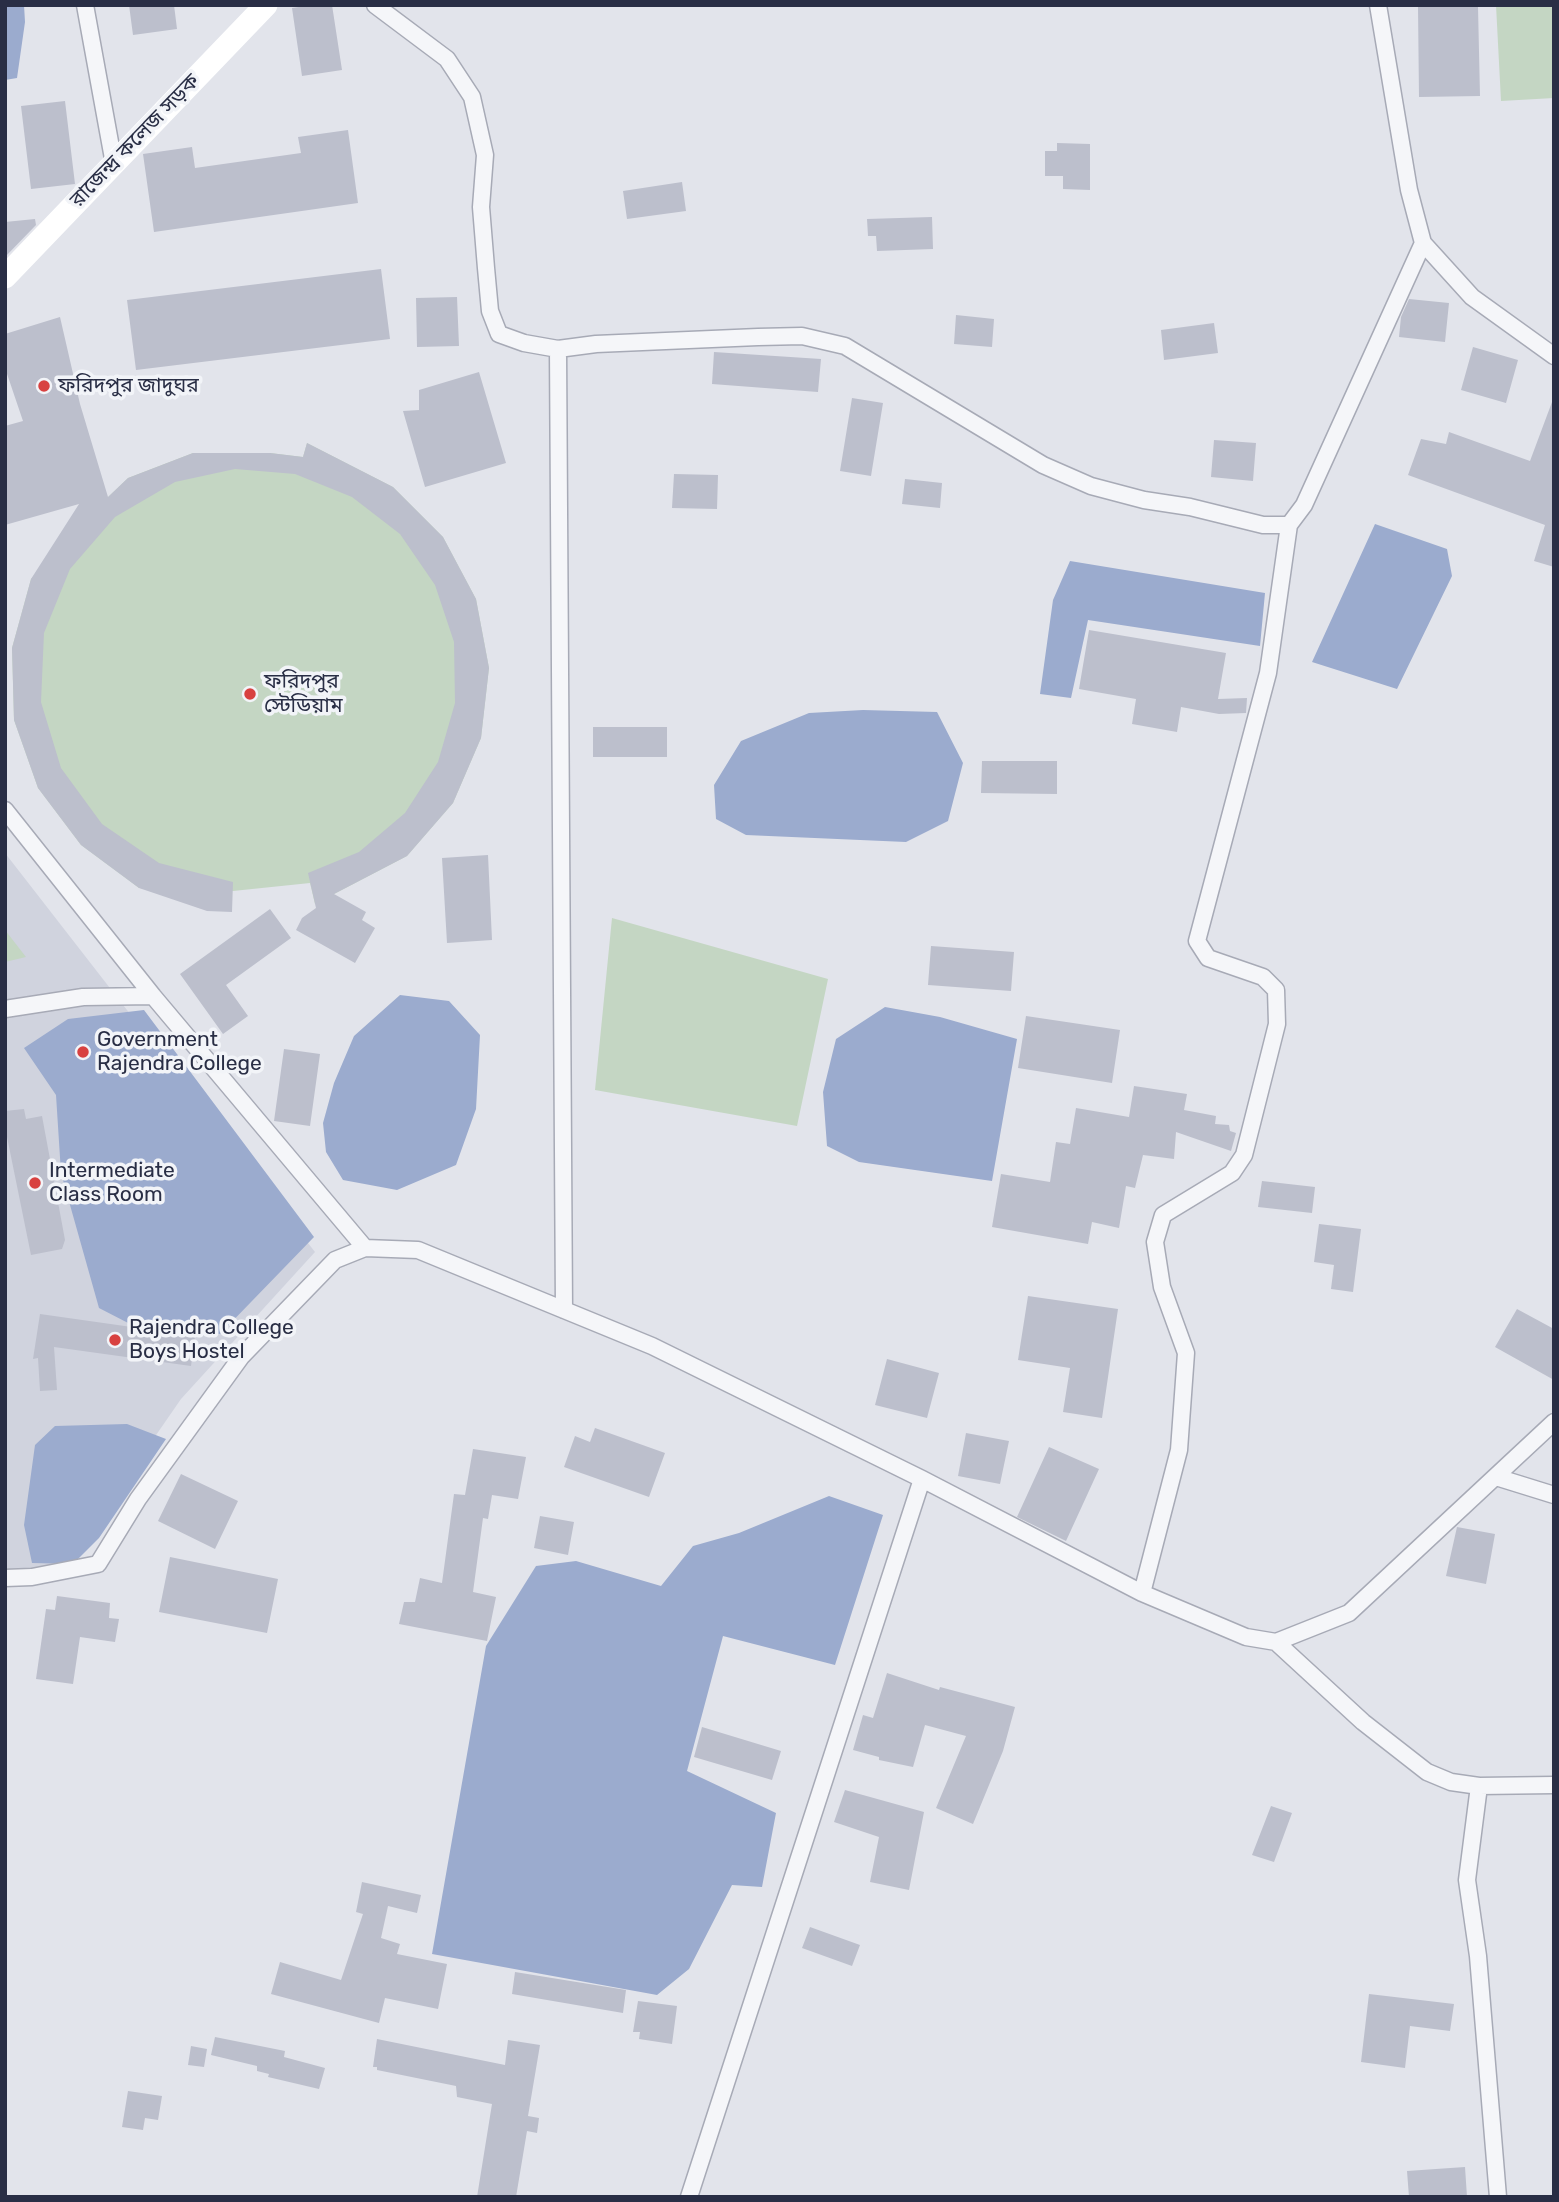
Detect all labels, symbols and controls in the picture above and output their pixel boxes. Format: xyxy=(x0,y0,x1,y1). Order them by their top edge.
street label: রাজেন্দ্র কলেজ সড়ক xyxy=(65,69,205,213)
place label: ফরিদপুর জাদুঘর xyxy=(58,373,199,399)
marker: ফরিদপুর জাদুঘর xyxy=(36,378,52,394)
place label: ফরিদপুর স্টেডিয়াম xyxy=(264,669,343,719)
marker: ফরিদপুর স্টেডিয়াম xyxy=(242,686,258,702)
place label: Government Rajendra College xyxy=(97,1027,262,1077)
marker: Government Rajendra College xyxy=(75,1044,91,1060)
place label: Intermediate Class Room xyxy=(49,1158,175,1208)
marker: Intermediate Class Room xyxy=(27,1175,43,1191)
place label: Rajendra College Boys Hostel xyxy=(129,1315,294,1365)
marker: Rajendra College Boys Hostel xyxy=(107,1332,123,1348)

